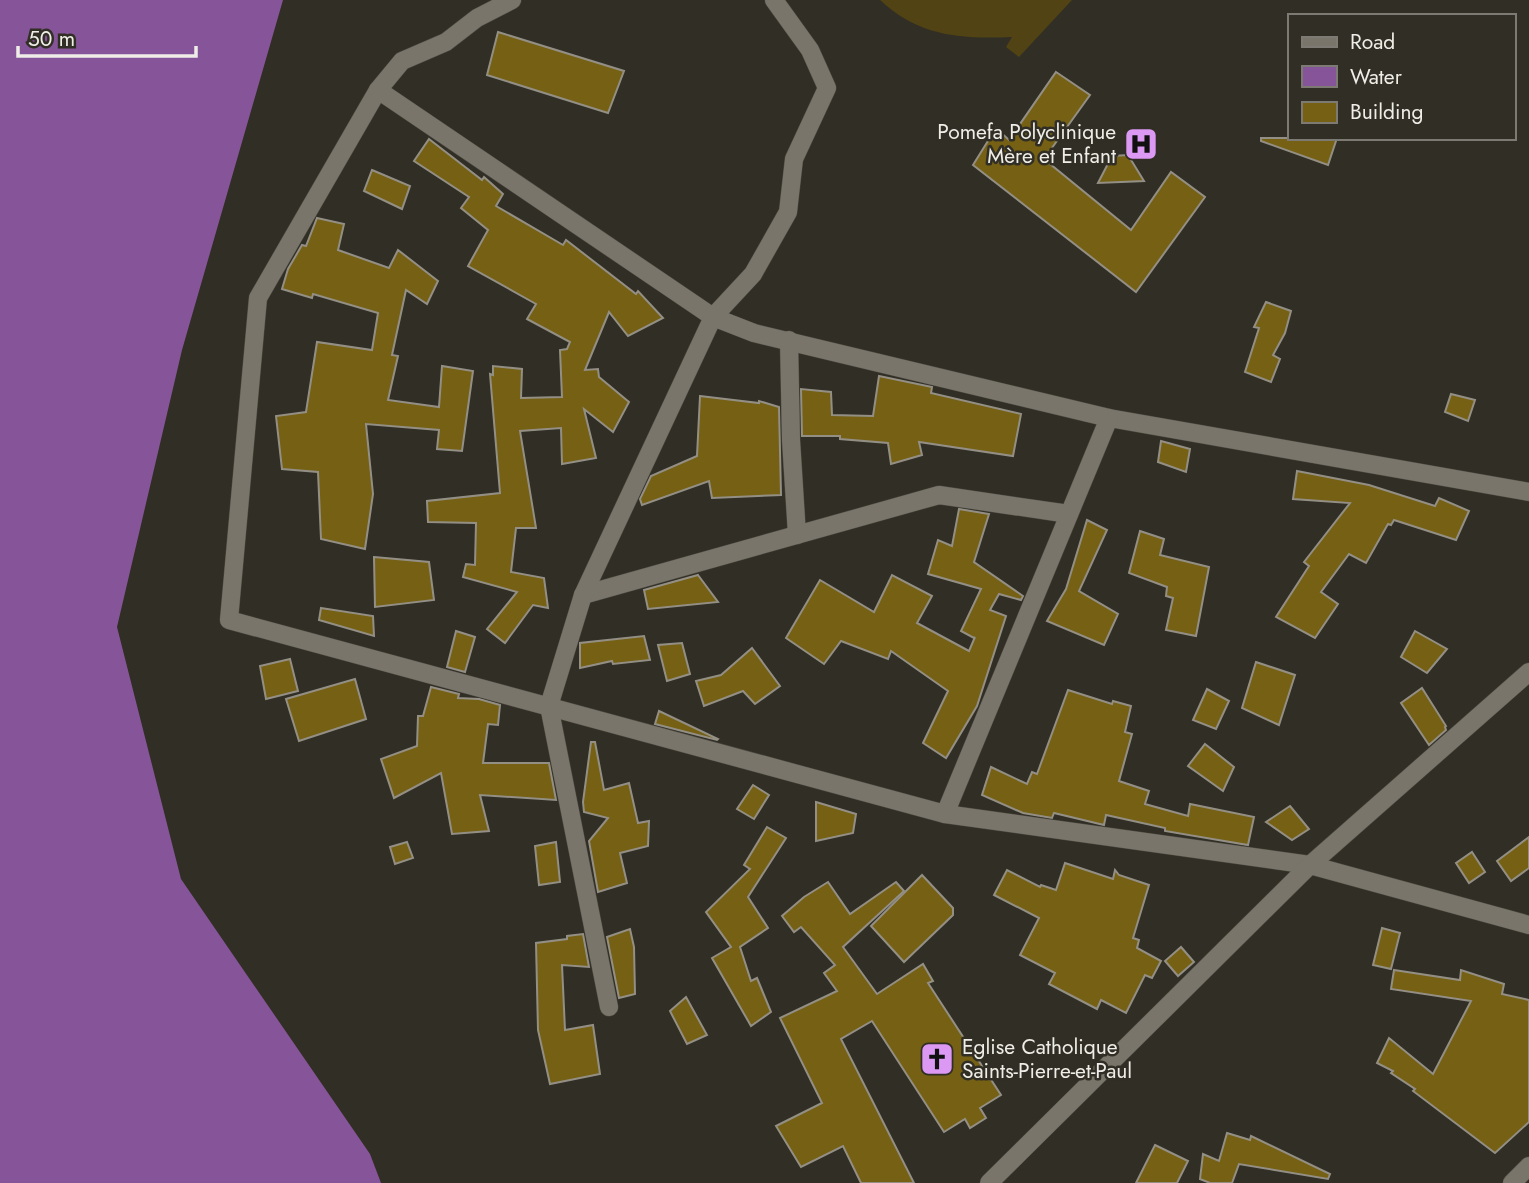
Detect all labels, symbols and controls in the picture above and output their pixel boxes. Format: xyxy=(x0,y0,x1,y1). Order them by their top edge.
scale bar xyxy=(18,14,196,58)
legend xyxy=(1288,14,1515,140)
text: 50 m xyxy=(28,24,75,54)
text: Road xyxy=(1350,27,1395,57)
text: Water xyxy=(1350,62,1403,92)
text: Building xyxy=(1350,97,1423,127)
place label: Pomefa Polyclinique Mère et Enfant xyxy=(937,117,1116,171)
hospital icon: Pomefa Polyclinique Mère et Enfant xyxy=(1122,125,1160,163)
place label: Eglise Catholique Saints-Pierre-et-Paul xyxy=(962,1032,1132,1086)
church icon: Eglise Catholique Saints-Pierre-et-Paul xyxy=(918,1040,956,1078)

